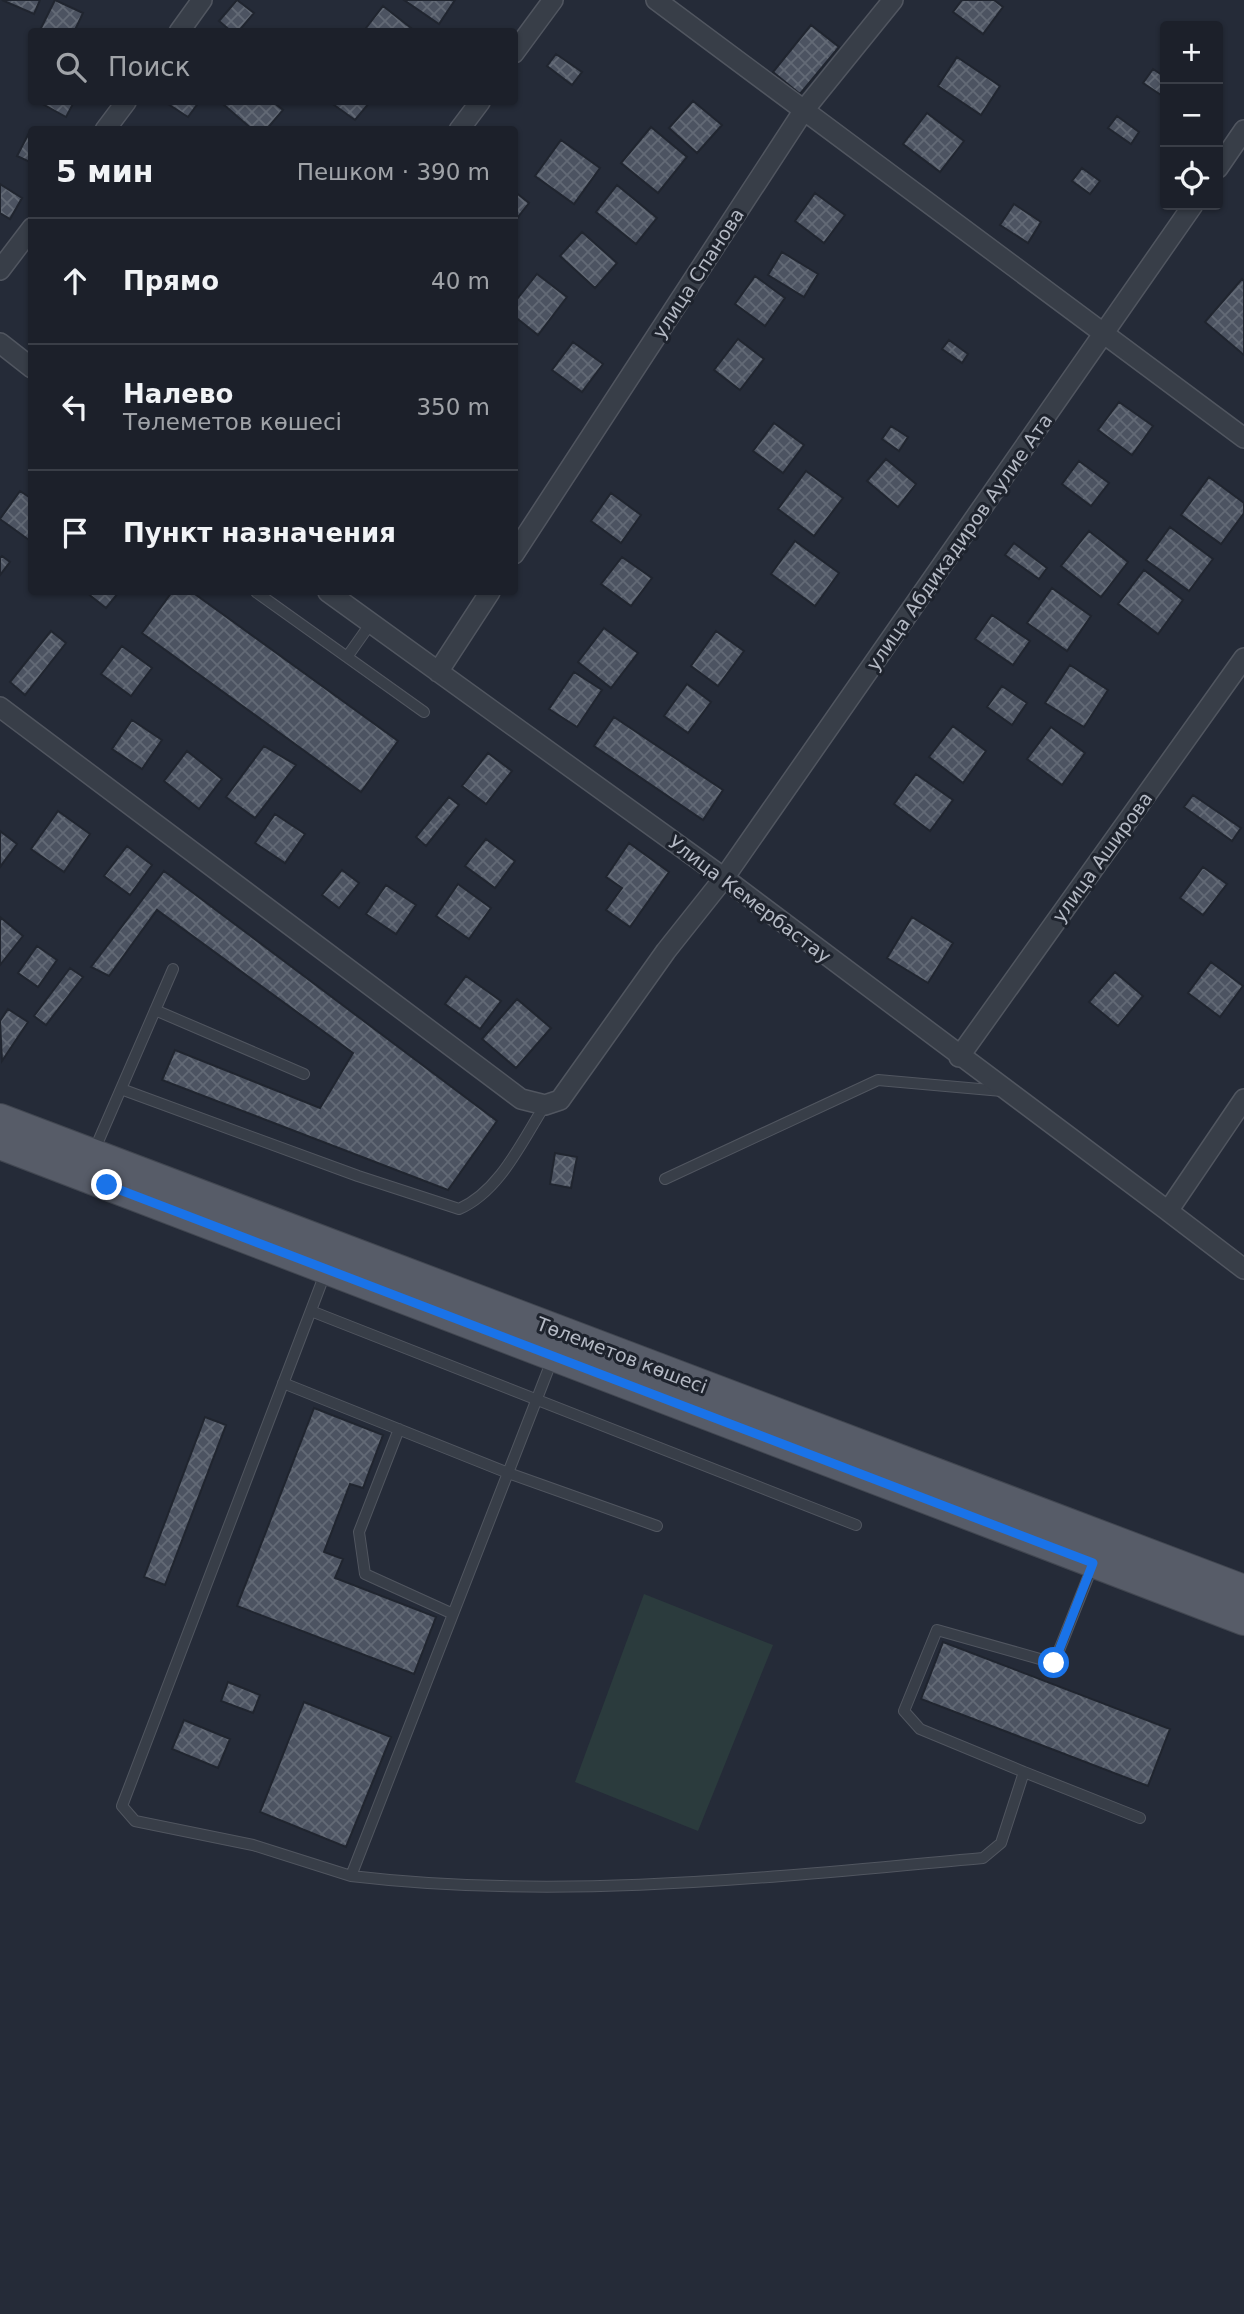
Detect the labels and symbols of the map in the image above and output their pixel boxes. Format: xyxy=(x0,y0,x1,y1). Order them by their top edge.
street label: улица Спанова xyxy=(648,204,748,342)
street label: улица Абдикадиров Аулие Ата xyxy=(862,409,1056,675)
street label: улица Аширова xyxy=(1047,788,1157,926)
street label: Улица Кемербастау xyxy=(664,831,836,967)
route end xyxy=(91,1169,122,1200)
street label: Төлеметов көшесі xyxy=(533,1312,710,1398)
route start xyxy=(1038,1647,1069,1678)

